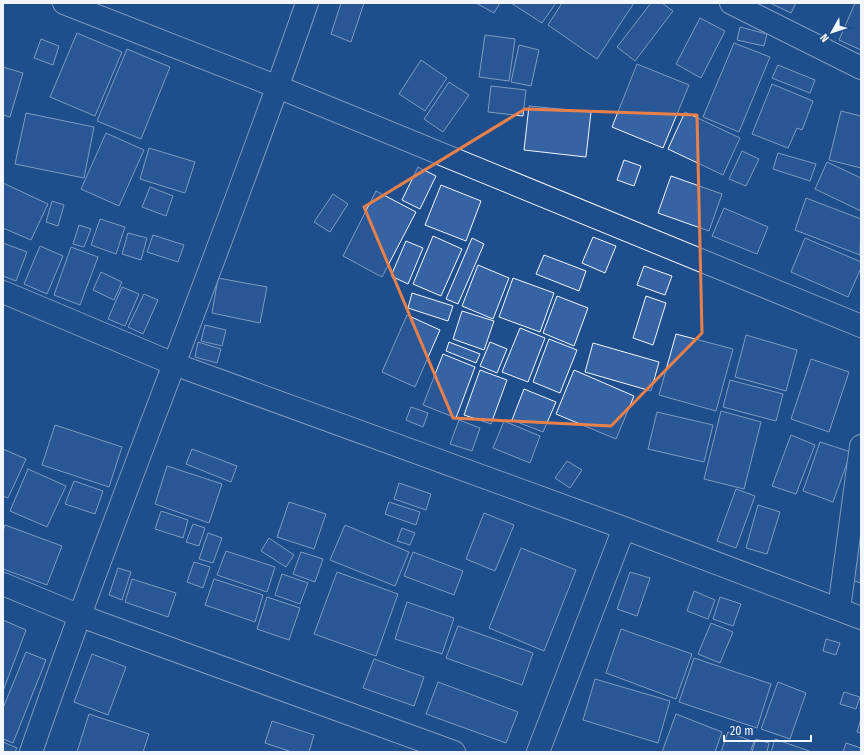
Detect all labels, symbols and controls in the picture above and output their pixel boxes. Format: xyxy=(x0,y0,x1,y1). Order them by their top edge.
north arrow xyxy=(812,12,852,52)
text: N xyxy=(817,31,832,45)
scale bar xyxy=(724,717,811,743)
text: 20 m xyxy=(730,724,754,738)

